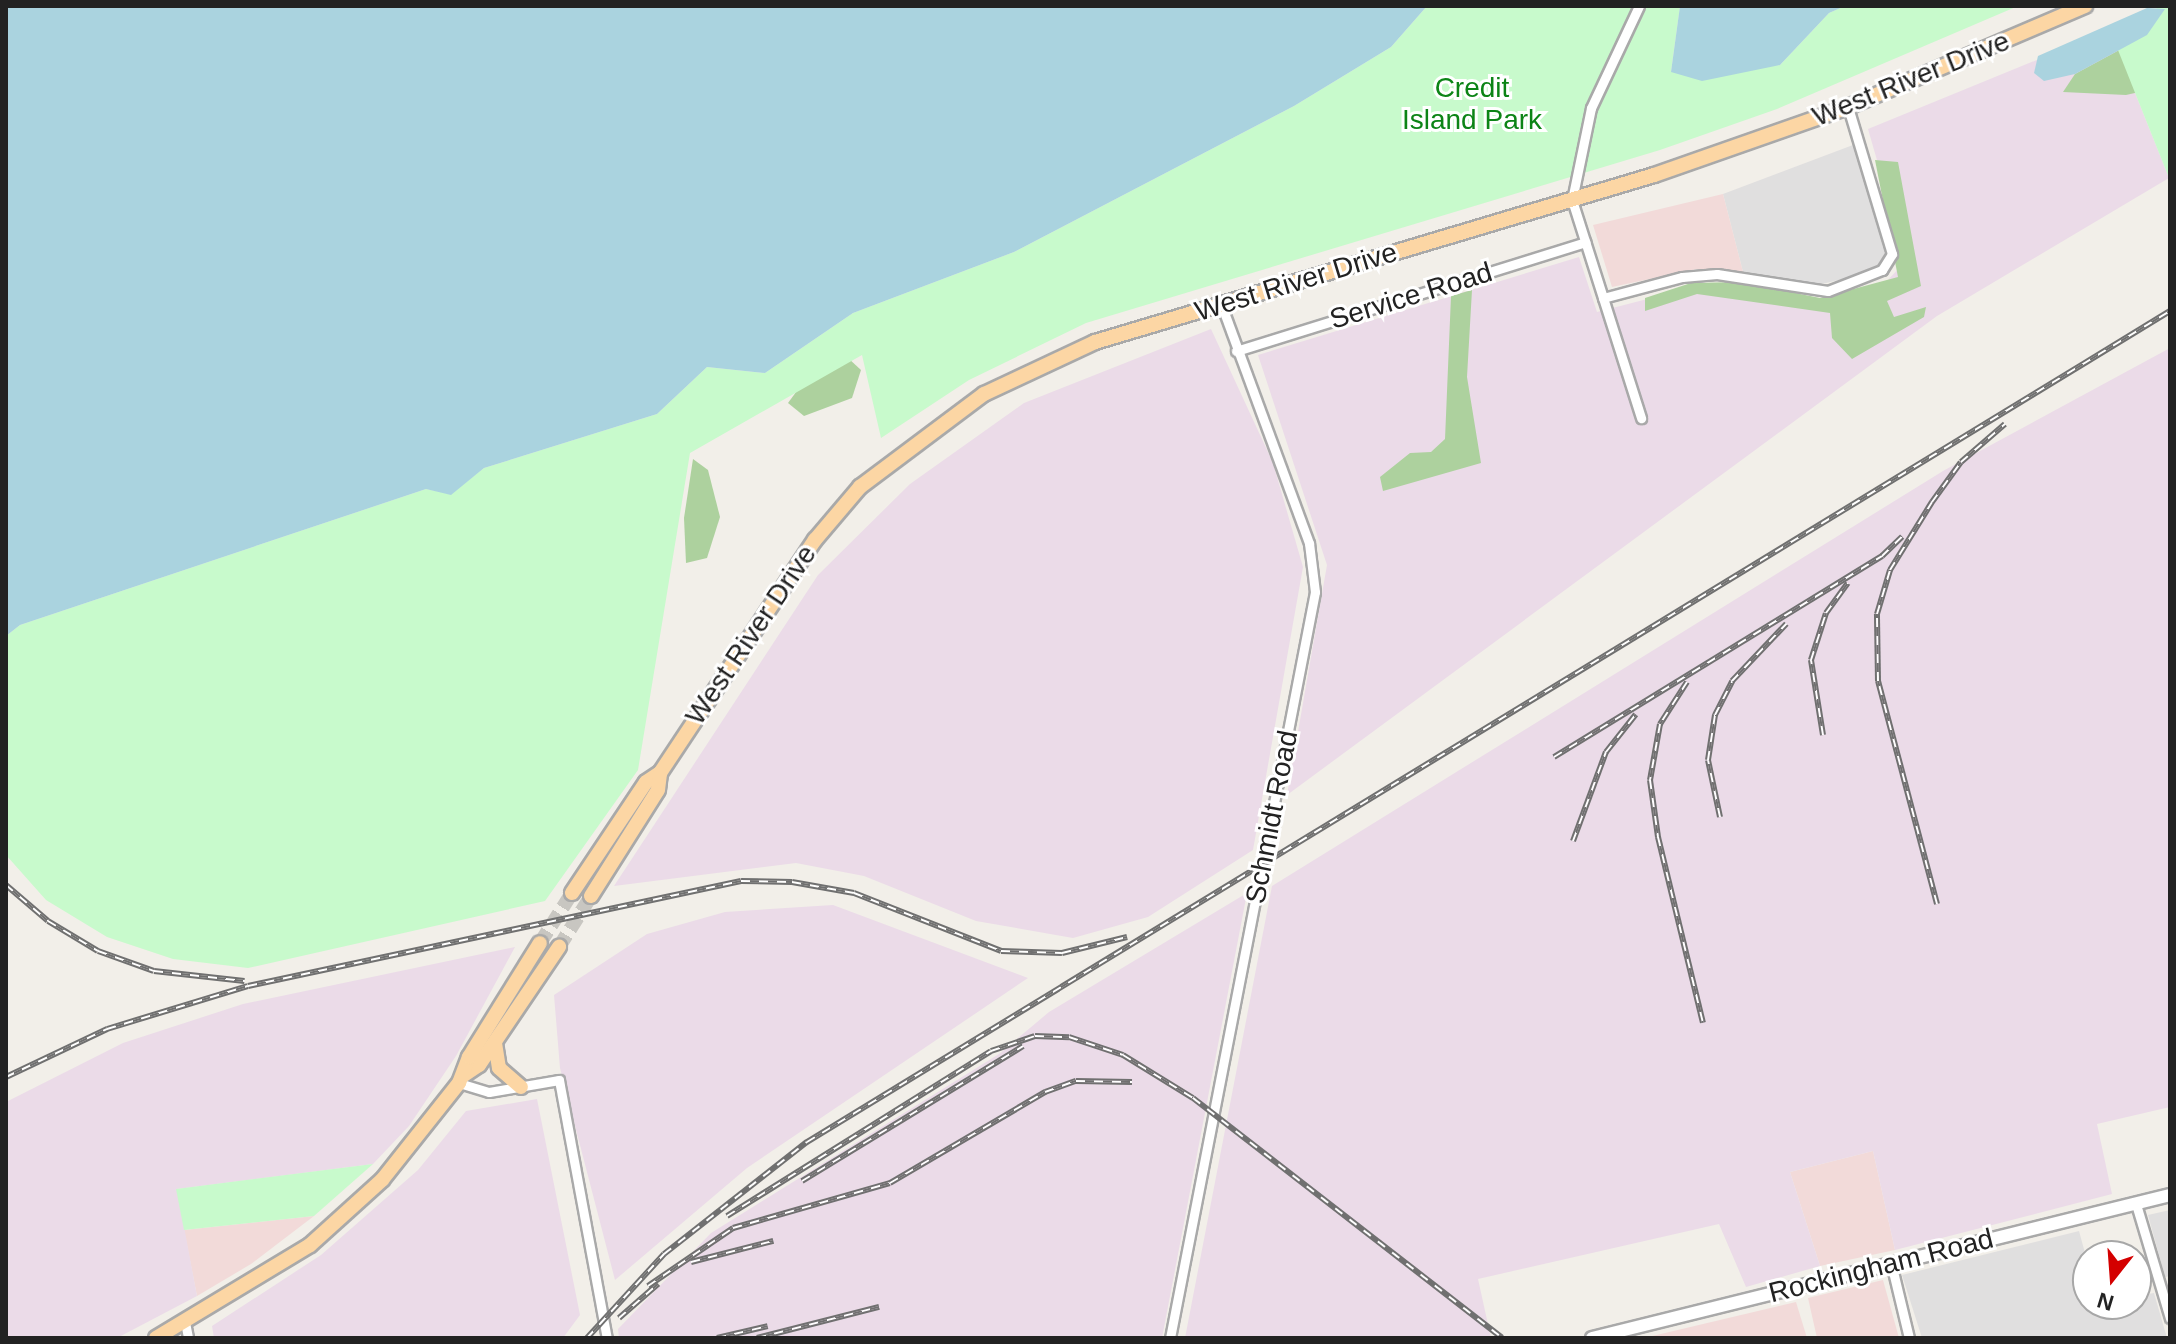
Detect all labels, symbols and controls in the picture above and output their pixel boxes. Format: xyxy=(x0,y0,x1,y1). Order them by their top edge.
street label: West River Drive xyxy=(1808,24,2014,134)
park label: Credit Island Park xyxy=(1402,71,1542,137)
street label: West River Drive xyxy=(1191,235,1401,329)
street label: Service Road xyxy=(1326,255,1496,337)
street label: West River Drive xyxy=(678,539,824,731)
street label: Schmidt Road xyxy=(1239,727,1305,907)
street label: Rockingham Road xyxy=(1765,1222,1997,1310)
north arrow xyxy=(2072,1240,2152,1320)
text: N xyxy=(2094,1287,2117,1316)

